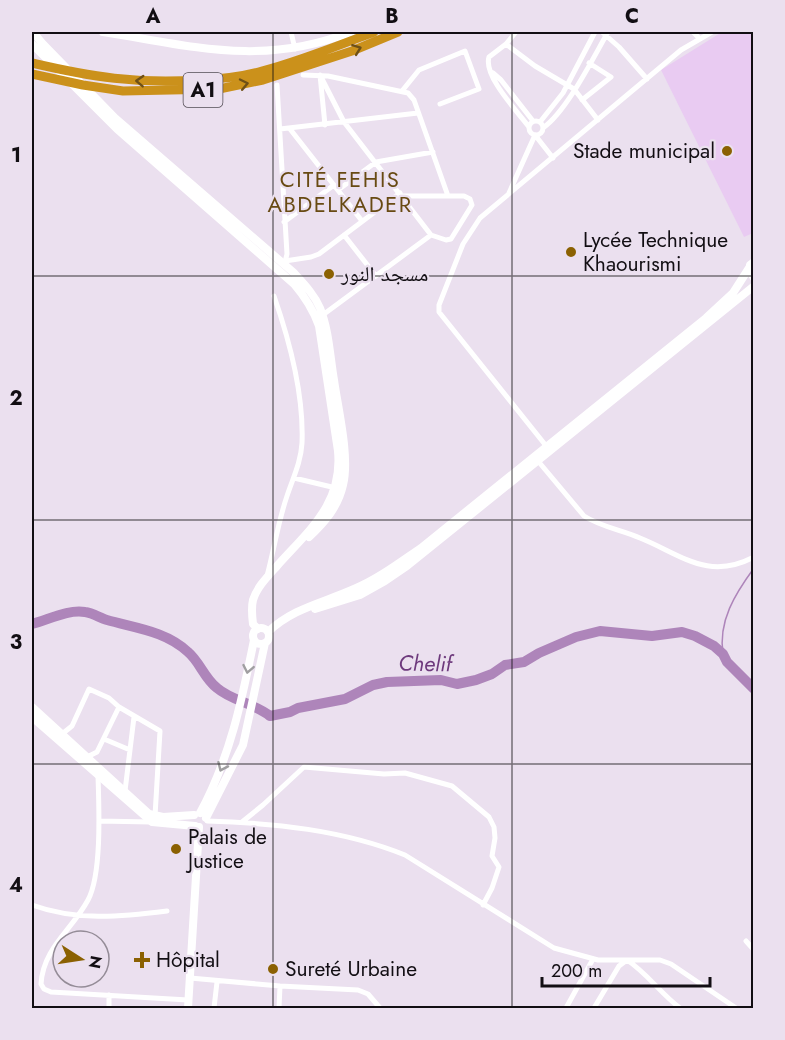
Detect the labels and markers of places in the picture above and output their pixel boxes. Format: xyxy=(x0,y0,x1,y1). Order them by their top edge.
place label: Stade municipal xyxy=(573,136,715,166)
marker: Stade municipal xyxy=(720,144,734,158)
place label: Lycée Technique Khaourismi xyxy=(583,225,728,279)
marker: Lycée Technique Khaourismi xyxy=(564,245,578,259)
place label: مسجد النور xyxy=(340,259,428,289)
marker: مسجد النور xyxy=(322,267,336,281)
place label: Palais de Justice xyxy=(185,822,267,876)
marker: Palais de Justice xyxy=(169,842,183,856)
place label: Hôpital xyxy=(156,945,220,975)
marker: Hôpital xyxy=(133,951,151,969)
place label: Sureté Urbaine xyxy=(285,954,417,984)
marker: Sureté Urbaine xyxy=(266,962,280,976)

